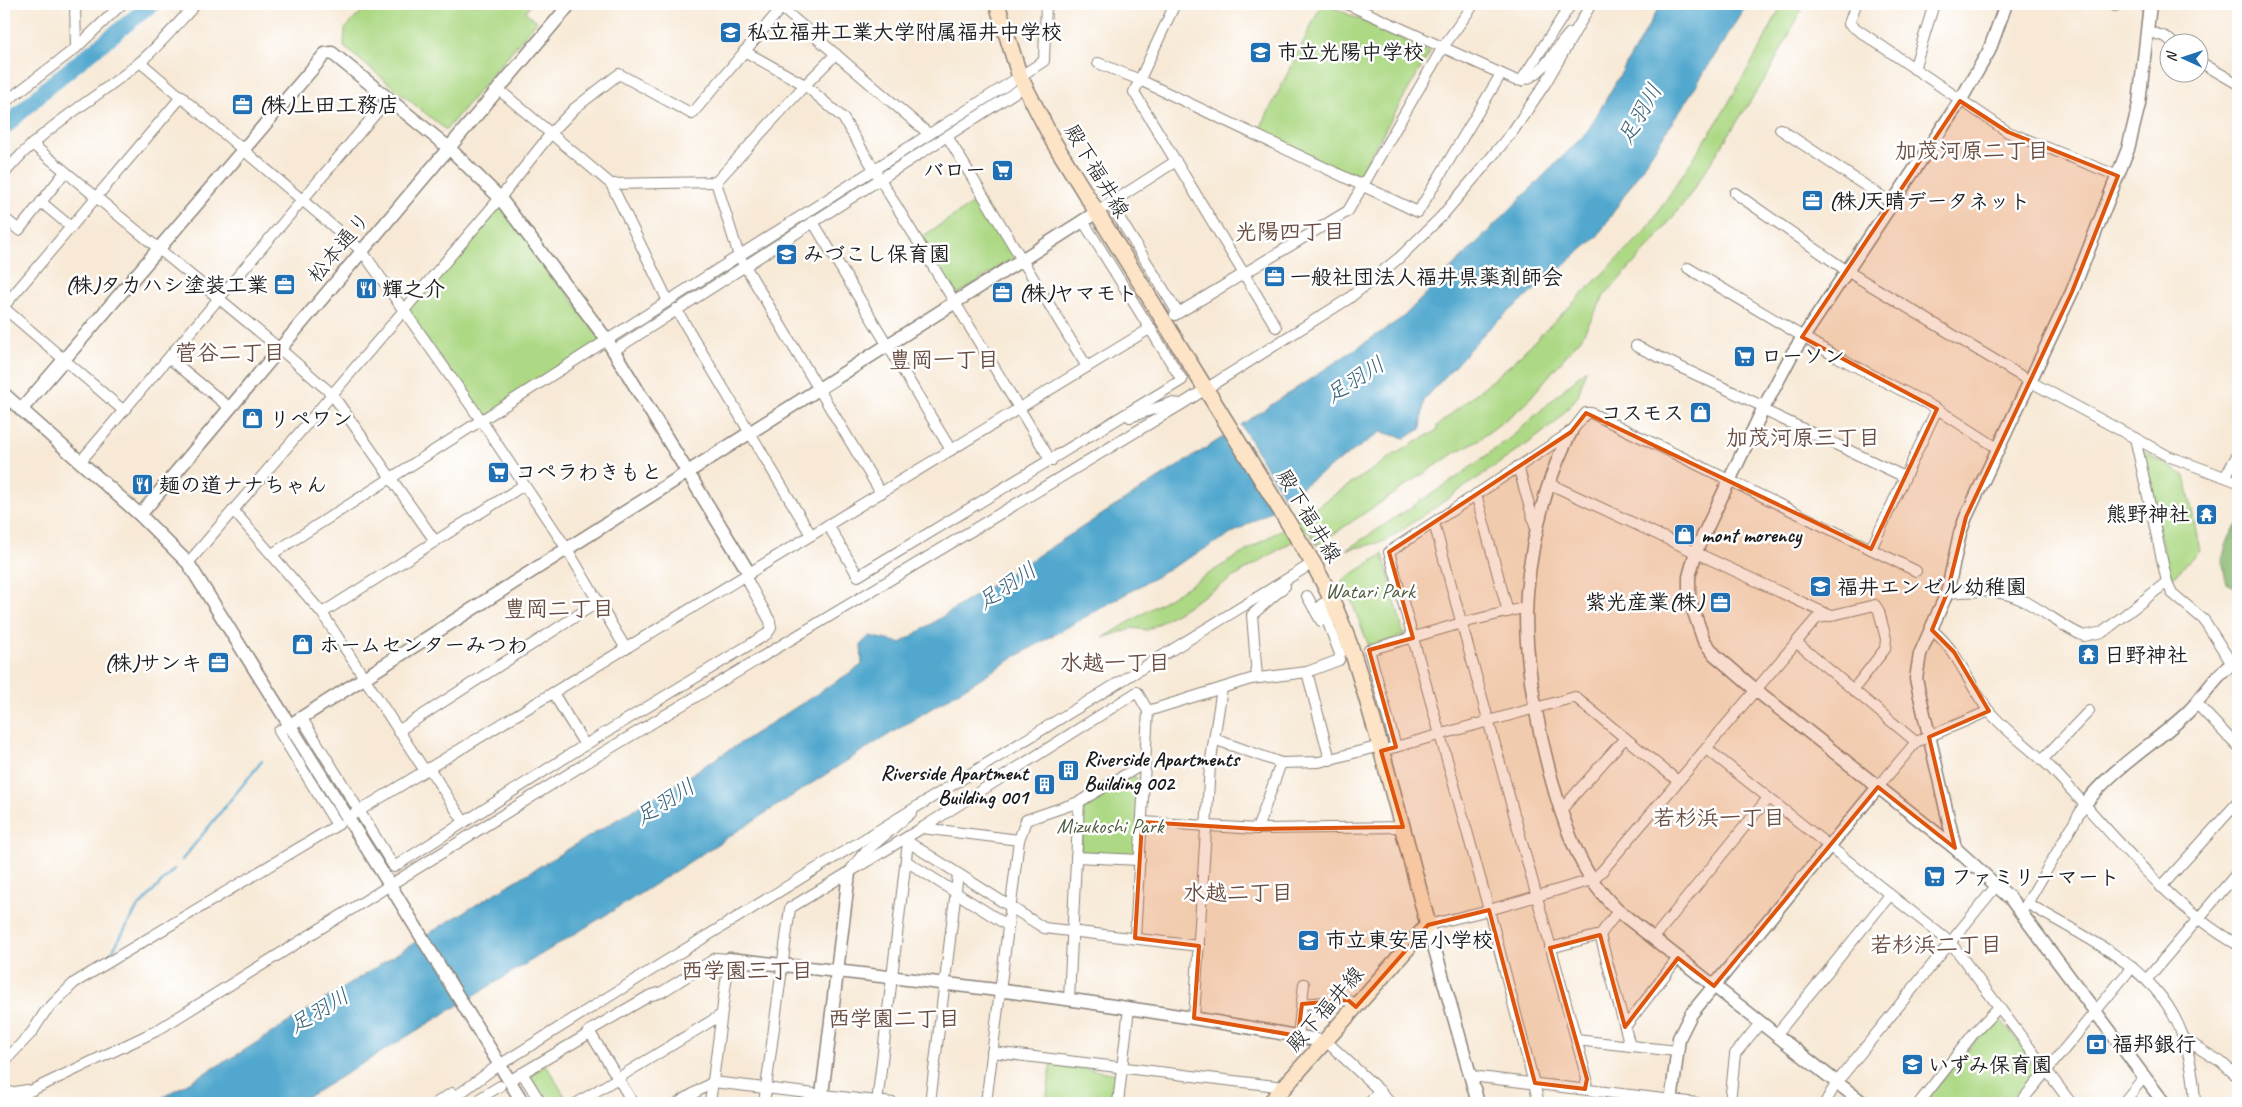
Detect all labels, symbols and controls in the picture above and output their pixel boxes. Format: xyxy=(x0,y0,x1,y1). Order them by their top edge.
place label: 私立福井工業大学附属福井中学校 xyxy=(747,19,1062,45)
school or university icon: 私立福井工業大学附属福井中学校 xyxy=(719,20,743,44)
north arrow xyxy=(2160,32,2210,82)
place label: 市立光陽中学校 xyxy=(1277,39,1424,65)
school or university icon: 市立光陽中学校 xyxy=(1249,40,1273,64)
text: N xyxy=(2163,50,2180,62)
water label: 足羽川 xyxy=(1611,78,1669,150)
place label: (株)上田工務店 xyxy=(259,92,399,118)
office icon: (株)上田工務店 xyxy=(231,93,255,117)
street label: 殿下福井線 xyxy=(1059,119,1135,223)
district label: 加茂河原二丁目 xyxy=(1895,137,2049,165)
place label: バロー xyxy=(923,157,986,183)
supermarket icon: バロー xyxy=(990,158,1014,182)
place label: (株)天晴データネット xyxy=(1829,188,2031,214)
office icon: (株)天晴データネット xyxy=(1801,189,1825,213)
street label: 松本通り xyxy=(302,206,376,288)
district label: 光陽四丁目 xyxy=(1235,218,1345,246)
place label: みづこし保育園 xyxy=(803,241,950,267)
school or university icon: みづこし保育園 xyxy=(775,242,799,266)
place label: 一般社団法人福井県薬剤師会 xyxy=(1290,264,1563,290)
office icon: 一般社団法人福井県薬剤師会 xyxy=(1262,265,1286,289)
place label: (株)タカハシ塗装工業 xyxy=(65,272,268,298)
office icon: (株)タカハシ塗装工業 xyxy=(272,273,296,297)
place label: 輝之介 xyxy=(382,276,445,302)
restaurant icon: 輝之介 xyxy=(354,277,378,301)
place label: (株)ヤマモト xyxy=(1019,280,1138,306)
office icon: (株)ヤマモト xyxy=(991,281,1015,305)
district label: 菅谷二丁目 xyxy=(175,339,285,367)
place label: ローソン xyxy=(1761,343,1845,369)
supermarket icon: ローソン xyxy=(1733,344,1757,368)
district label: 豊岡一丁目 xyxy=(889,346,999,374)
water label: 足羽川 xyxy=(1320,350,1390,410)
place label: コスモス xyxy=(1601,400,1684,426)
shop icon: コスモス xyxy=(1688,401,1712,425)
place label: リペワン xyxy=(269,406,353,432)
shop icon: リペワン xyxy=(241,407,265,431)
district label: 加茂河原三丁目 xyxy=(1726,424,1880,452)
place label: コペラわきもと xyxy=(515,459,662,485)
supermarket icon: コペラわきもと xyxy=(487,460,511,484)
street label: 殿下福井線 xyxy=(1271,464,1347,568)
place label: 麺の道ナナちゃん xyxy=(159,472,327,498)
restaurant icon: 麺の道ナナちゃん xyxy=(131,473,155,497)
place label: 熊野神社 xyxy=(2106,501,2190,527)
temple icon: 熊野神社 xyxy=(2194,502,2218,526)
place label: mont morency xyxy=(1701,522,1803,549)
shop icon: mont morency xyxy=(1673,523,1697,547)
water label: 足羽川 xyxy=(972,556,1042,616)
place label: 福井エンゼル幼稚園 xyxy=(1837,574,2027,600)
school or university icon: 福井エンゼル幼稚園 xyxy=(1809,575,1833,599)
park label: Watari Park xyxy=(1325,578,1417,604)
place label: 紫光産業(株) xyxy=(1585,589,1706,615)
office icon: 紫光産業(株) xyxy=(1708,590,1732,614)
district label: 豊岡二丁目 xyxy=(504,595,614,623)
place label: ホームセンターみつわ xyxy=(319,632,528,658)
shop icon: ホームセンターみつわ xyxy=(291,633,315,657)
place label: 日野神社 xyxy=(2104,642,2188,668)
temple icon: 日野神社 xyxy=(2076,643,2100,667)
district label: 水越一丁目 xyxy=(1060,649,1170,677)
place label: (株)サンキ xyxy=(104,650,202,676)
office icon: (株)サンキ xyxy=(206,651,230,675)
place label: Riverside Apartments Building 002 xyxy=(1084,746,1242,796)
building icon: Riverside Apartments Building 002 xyxy=(1056,759,1080,783)
place label: Riverside Apartment Building 001 xyxy=(880,760,1031,810)
water label: 足羽川 xyxy=(630,773,700,831)
building icon: Riverside Apartment Building 001 xyxy=(1032,773,1056,797)
district label: 若杉浜一丁目 xyxy=(1653,804,1785,832)
park label: Mizukoshi Park xyxy=(1057,813,1165,839)
place label: ファミリーマート xyxy=(1951,864,2120,890)
supermarket icon: ファミリーマート xyxy=(1923,865,1947,889)
district label: 水越二丁目 xyxy=(1183,879,1293,907)
place label: 市立東安居小学校 xyxy=(1325,927,1493,953)
school or university icon: 市立東安居小学校 xyxy=(1297,928,1321,952)
district label: 若杉浜二丁目 xyxy=(1870,931,2002,959)
district label: 西学園三丁目 xyxy=(681,957,813,985)
street label: 殿下福井線 xyxy=(1281,961,1369,1057)
water label: 足羽川 xyxy=(283,982,355,1040)
district label: 西学園二丁目 xyxy=(828,1005,960,1033)
place label: 福邦銀行 xyxy=(2112,1031,2196,1057)
bank icon: 福邦銀行 xyxy=(2084,1032,2108,1056)
place label: いずみ保育園 xyxy=(1928,1052,2052,1078)
school or university icon: いずみ保育園 xyxy=(1900,1053,1924,1077)

